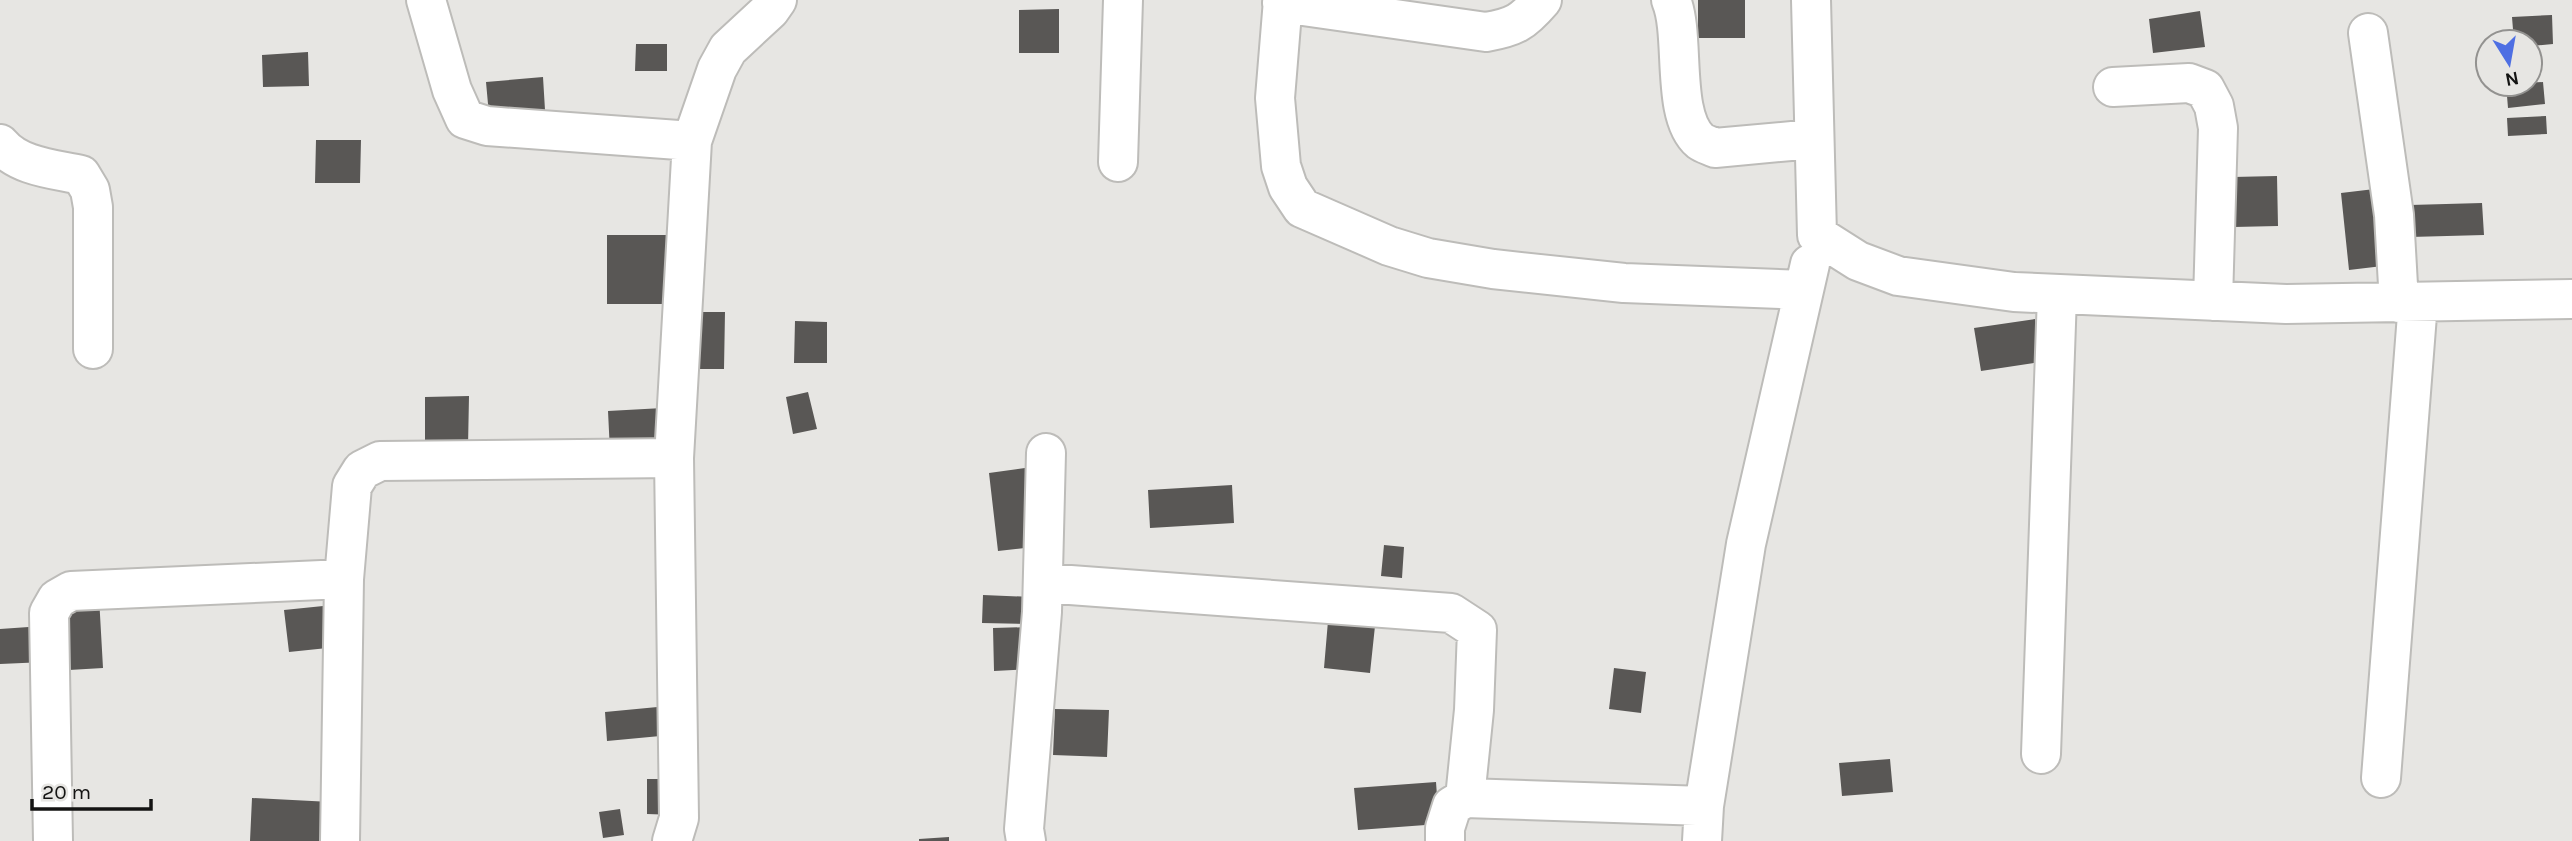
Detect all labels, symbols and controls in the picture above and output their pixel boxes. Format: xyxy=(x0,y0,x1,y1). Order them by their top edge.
north arrow xyxy=(2474,28,2544,98)
text: N xyxy=(2503,67,2521,91)
scale bar xyxy=(32,768,150,812)
text: 20 m xyxy=(42,780,91,804)

